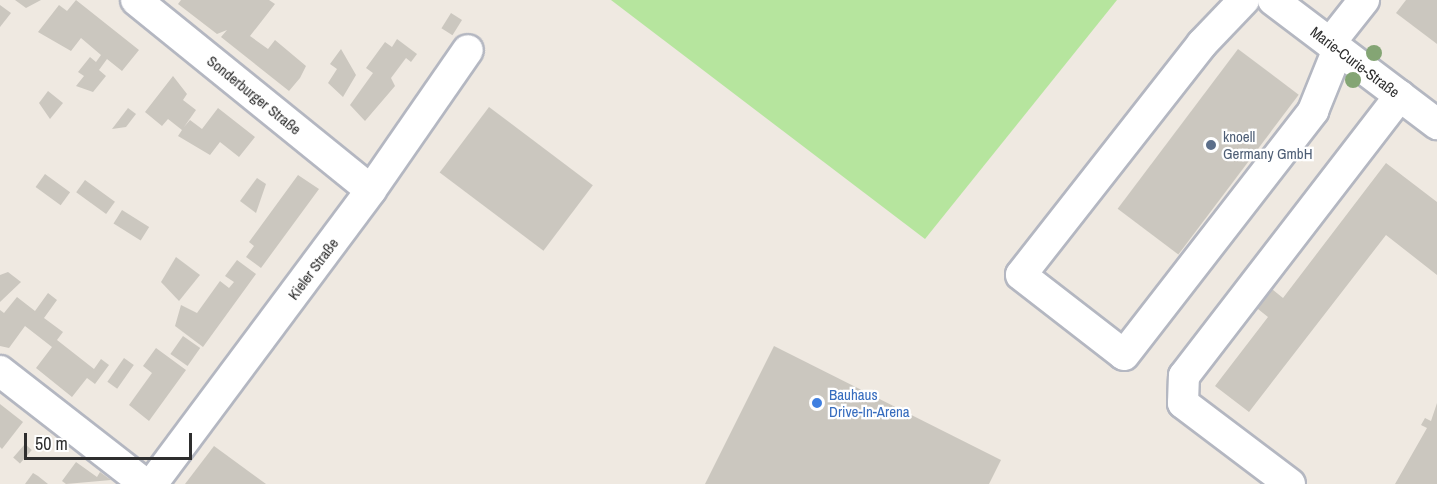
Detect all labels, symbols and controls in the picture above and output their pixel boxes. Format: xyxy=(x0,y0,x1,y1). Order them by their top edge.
street label: Marie-Curie-Straße xyxy=(1307,23,1403,101)
street label: Sonderburger Straße xyxy=(203,52,305,138)
place label: knoell Germany GmbH xyxy=(1223,127,1313,162)
marker: knoell Germany GmbH xyxy=(1204,138,1218,152)
street label: Kieler Straße xyxy=(284,235,342,303)
place label: Bauhaus Drive-In-Arena xyxy=(829,385,910,420)
marker: Bauhaus Drive-In-Arena xyxy=(810,396,824,410)
scale bar xyxy=(27,421,195,459)
text: 50 m xyxy=(35,431,68,456)

